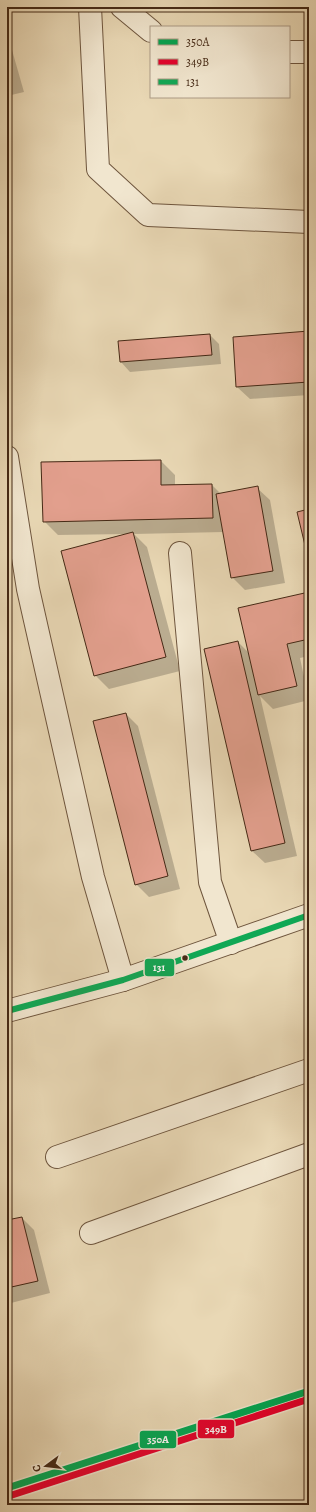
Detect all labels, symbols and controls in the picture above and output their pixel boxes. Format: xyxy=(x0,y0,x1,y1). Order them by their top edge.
legend xyxy=(150,26,290,98)
text: 350А xyxy=(186,34,211,50)
text: 349В xyxy=(186,54,209,70)
text: 131 xyxy=(186,74,199,90)
unlabelled marker xyxy=(180,953,190,963)
line badge: 131 xyxy=(144,958,175,977)
text: 131 xyxy=(153,960,165,975)
line badge: 349В xyxy=(197,1419,235,1439)
text: 349В xyxy=(205,1422,227,1437)
line badge: 350А xyxy=(139,1430,177,1449)
text: 350А xyxy=(147,1432,169,1447)
north arrow xyxy=(26,1446,66,1486)
text: С xyxy=(29,1463,45,1474)

